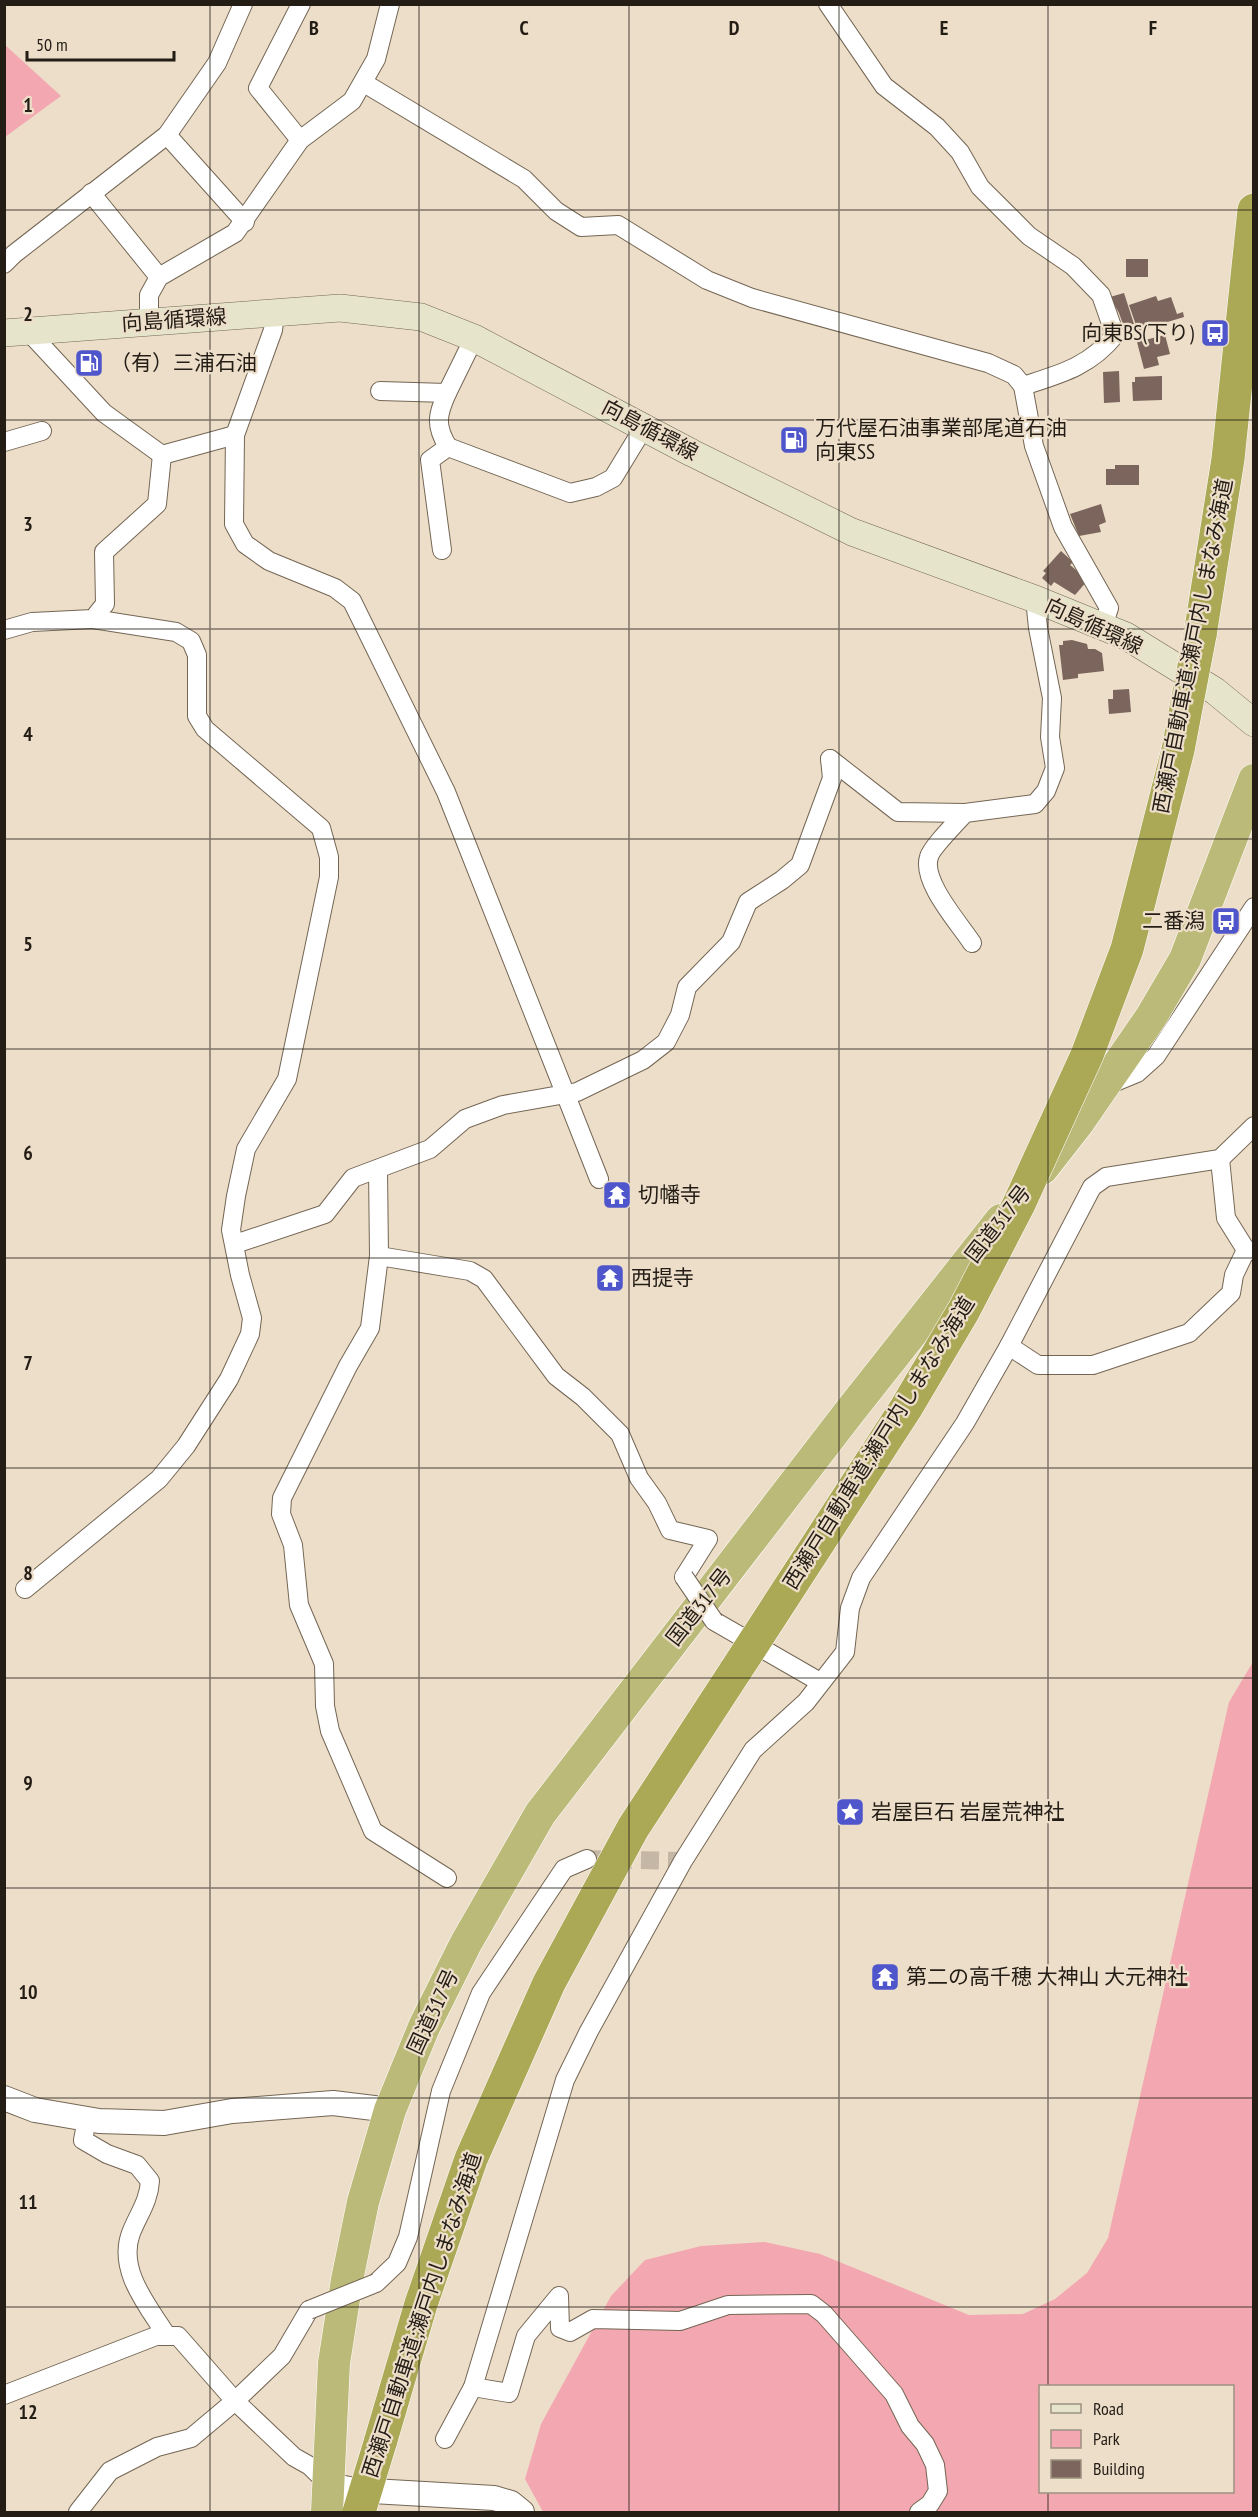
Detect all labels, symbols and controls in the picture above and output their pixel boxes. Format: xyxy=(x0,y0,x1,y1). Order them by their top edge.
text: B xyxy=(309,15,319,41)
text: C xyxy=(519,15,529,41)
text: D xyxy=(729,15,740,41)
text: E xyxy=(940,15,948,41)
text: F xyxy=(1149,15,1157,41)
scale bar xyxy=(27,24,174,62)
text: 50 m xyxy=(36,33,68,56)
text: 1 xyxy=(23,92,33,118)
text: 2 xyxy=(23,301,33,327)
street label: 向島循環線 xyxy=(121,302,227,337)
bus stop icon: 向東BS(下り) xyxy=(1199,317,1231,349)
place label: 向東BS(下り) xyxy=(1081,319,1194,346)
fuel station icon: （有）三浦石油 xyxy=(73,347,105,379)
place label: （有）三浦石油 xyxy=(110,349,257,376)
street label: 向島循環線 xyxy=(598,393,703,466)
place label: 万代屋石油事業部尾道石油 向東SS xyxy=(815,414,1067,465)
fuel station icon: 万代屋石油事業部尾道石油 向東SS xyxy=(778,424,810,456)
street label: 西瀬戸自動車道;瀬戸内しまなみ海道 xyxy=(1147,476,1238,816)
text: 3 xyxy=(23,511,33,537)
street label: 向島循環線 xyxy=(1041,591,1147,660)
text: 4 xyxy=(23,721,33,747)
bus stop icon: 二番潟 xyxy=(1210,905,1242,937)
place label: 二番潟 xyxy=(1142,907,1205,934)
text: 5 xyxy=(23,931,33,957)
text: 6 xyxy=(23,1140,33,1166)
temple icon: 切幡寺 xyxy=(601,1179,633,1211)
street label: 国道317号 xyxy=(959,1179,1036,1268)
place label: 切幡寺 xyxy=(638,1181,701,1208)
temple icon: 西提寺 xyxy=(594,1262,626,1294)
place label: 西提寺 xyxy=(631,1264,694,1291)
street label: 西瀬戸自動車道;瀬戸内しまなみ海道 xyxy=(777,1291,980,1594)
text: 7 xyxy=(23,1350,33,1376)
text: 8 xyxy=(23,1560,33,1586)
street label: 国道317号 xyxy=(660,1562,737,1651)
text: 9 xyxy=(23,1770,33,1796)
place icon: 岩屋巨石 岩屋荒神社 xyxy=(834,1796,866,1828)
place label: 岩屋巨石 岩屋荒神社 xyxy=(871,1798,1064,1825)
temple icon: 第二の高千穂 大神山 大元神社 xyxy=(869,1961,901,1993)
place label: 第二の高千穂 大神山 大元神社 xyxy=(906,1963,1188,1990)
street label: 国道317号 xyxy=(401,1965,464,2059)
text: 10 xyxy=(18,1979,38,2005)
street label: 西瀬戸自動車道;瀬戸内しまなみ海道 xyxy=(356,2149,487,2481)
text: 11 xyxy=(18,2189,38,2215)
legend xyxy=(1039,2385,1234,2493)
text: Road xyxy=(1093,2397,1124,2420)
text: 12 xyxy=(18,2399,38,2425)
text: Park xyxy=(1093,2427,1120,2450)
text: Building xyxy=(1093,2457,1145,2480)

